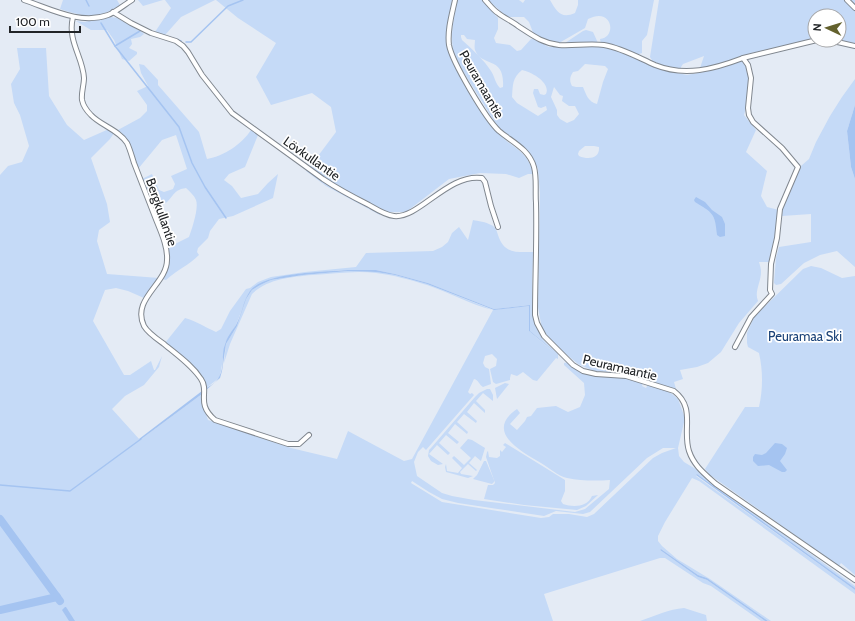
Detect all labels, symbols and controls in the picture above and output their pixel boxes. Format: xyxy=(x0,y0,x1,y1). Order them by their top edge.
scale bar xyxy=(10,8,80,34)
north arrow xyxy=(807,8,847,48)
text: 100 m xyxy=(16,14,50,29)
text: N xyxy=(810,23,824,32)
street label: Peuramaantie xyxy=(456,47,508,121)
street label: Lövkullantie xyxy=(280,133,344,184)
street label: Bergkullantie xyxy=(143,176,181,248)
park label: Peuramaa Ski xyxy=(768,328,842,344)
street label: Peuramaantie xyxy=(581,351,659,383)

